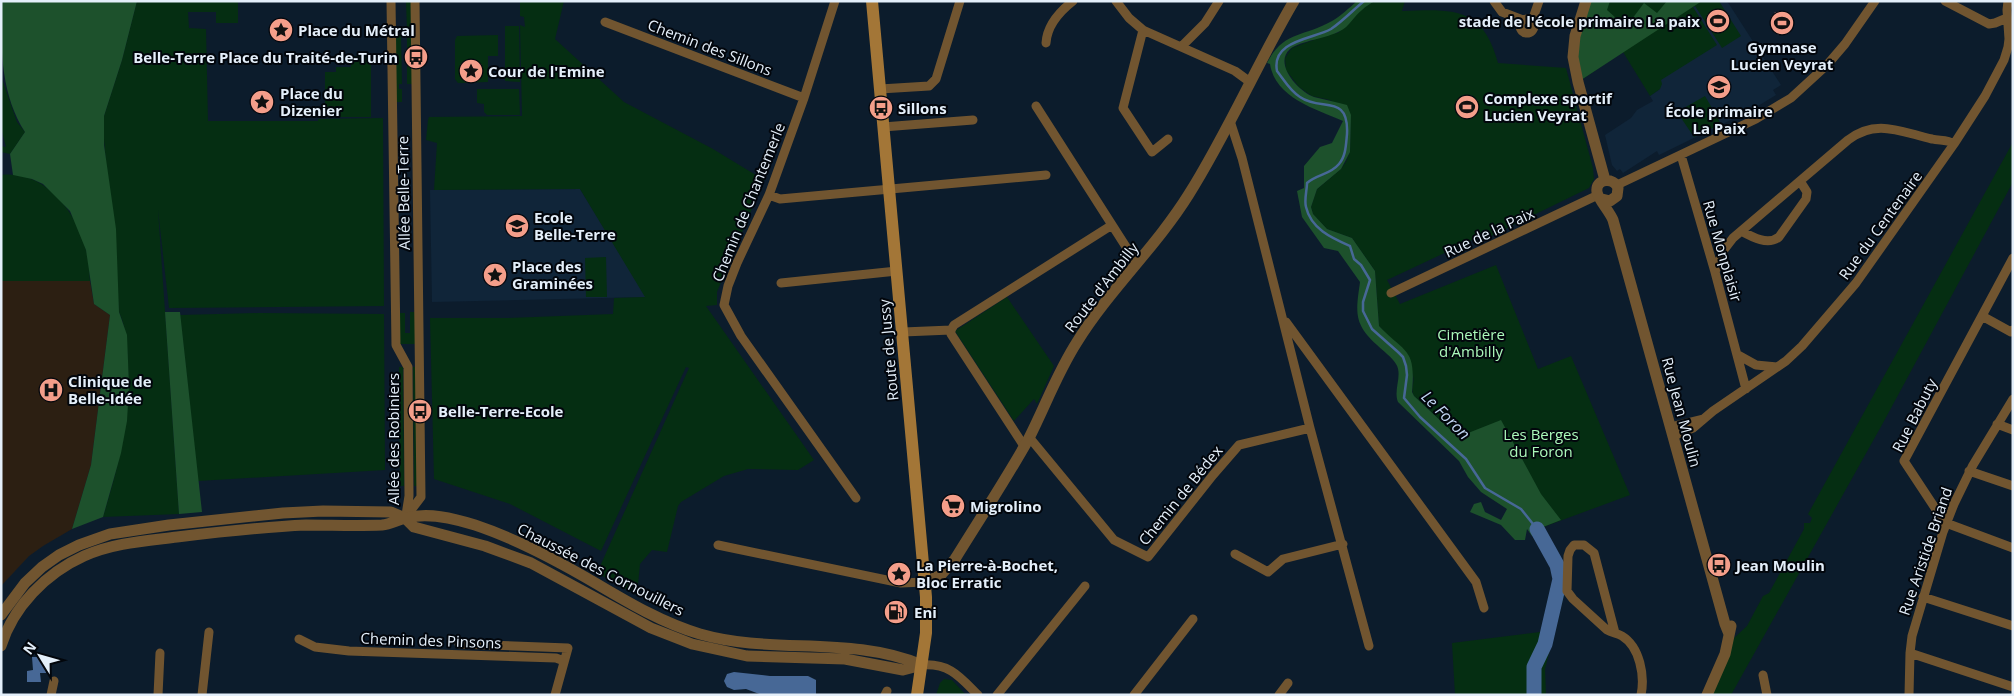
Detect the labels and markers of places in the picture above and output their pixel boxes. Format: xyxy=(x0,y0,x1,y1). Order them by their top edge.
sports icon: stade de l'école primaire La paix xyxy=(1705,8,1731,34)
sports icon: Gymnase Lucien Veyrat xyxy=(1769,10,1795,36)
place label: stade de l'école primaire La paix xyxy=(1459,11,1700,31)
place icon: Place du Métral xyxy=(268,17,294,43)
place label: Place du Métral xyxy=(298,20,415,40)
place label: Gymnase Lucien Veyrat xyxy=(1731,37,1834,74)
bus stop icon: Belle-Terre Place du Traité-de-Turin xyxy=(403,44,429,70)
place label: Belle-Terre Place du Traité-de-Turin xyxy=(133,47,398,67)
place icon: Cour de l'Emine xyxy=(458,58,484,84)
place label: Cour de l'Emine xyxy=(488,61,605,81)
school or university icon: École primaire La Paix xyxy=(1706,74,1732,100)
place label: Place du Dizenier xyxy=(280,83,343,120)
place label: Complexe sportif Lucien Veyrat xyxy=(1484,88,1613,125)
place icon: Place du Dizenier xyxy=(249,89,275,115)
sports icon: Complexe sportif Lucien Veyrat xyxy=(1454,94,1480,120)
bus stop icon: Sillons xyxy=(868,95,894,121)
place label: Sillons xyxy=(898,98,947,118)
place label: École primaire La Paix xyxy=(1665,101,1773,138)
place label: Ecole Belle-Terre xyxy=(534,207,616,244)
school or university icon: Ecole Belle-Terre xyxy=(504,213,530,239)
place label: Place des Graminées xyxy=(512,256,593,293)
place icon: Place des Graminées xyxy=(482,262,508,288)
place label: Clinique de Belle-Idée xyxy=(68,371,152,408)
hospital icon: Clinique de Belle-Idée xyxy=(38,377,64,403)
bus stop icon: Belle-Terre-Ecole xyxy=(407,398,433,424)
place label: Belle-Terre-Ecole xyxy=(438,401,564,421)
supermarket icon: Migrolino xyxy=(940,493,966,519)
place label: Migrolino xyxy=(970,496,1042,516)
bus stop icon: Jean Moulin xyxy=(1706,552,1732,578)
place label: La Pierre-à-Bochet, Bloc Erratic xyxy=(916,555,1058,592)
place label: Jean Moulin xyxy=(1734,555,1825,575)
place icon: La Pierre-à-Bochet, Bloc Erratic xyxy=(886,561,912,587)
fuel station icon: Eni xyxy=(883,599,909,625)
place label: Eni xyxy=(914,602,937,622)

